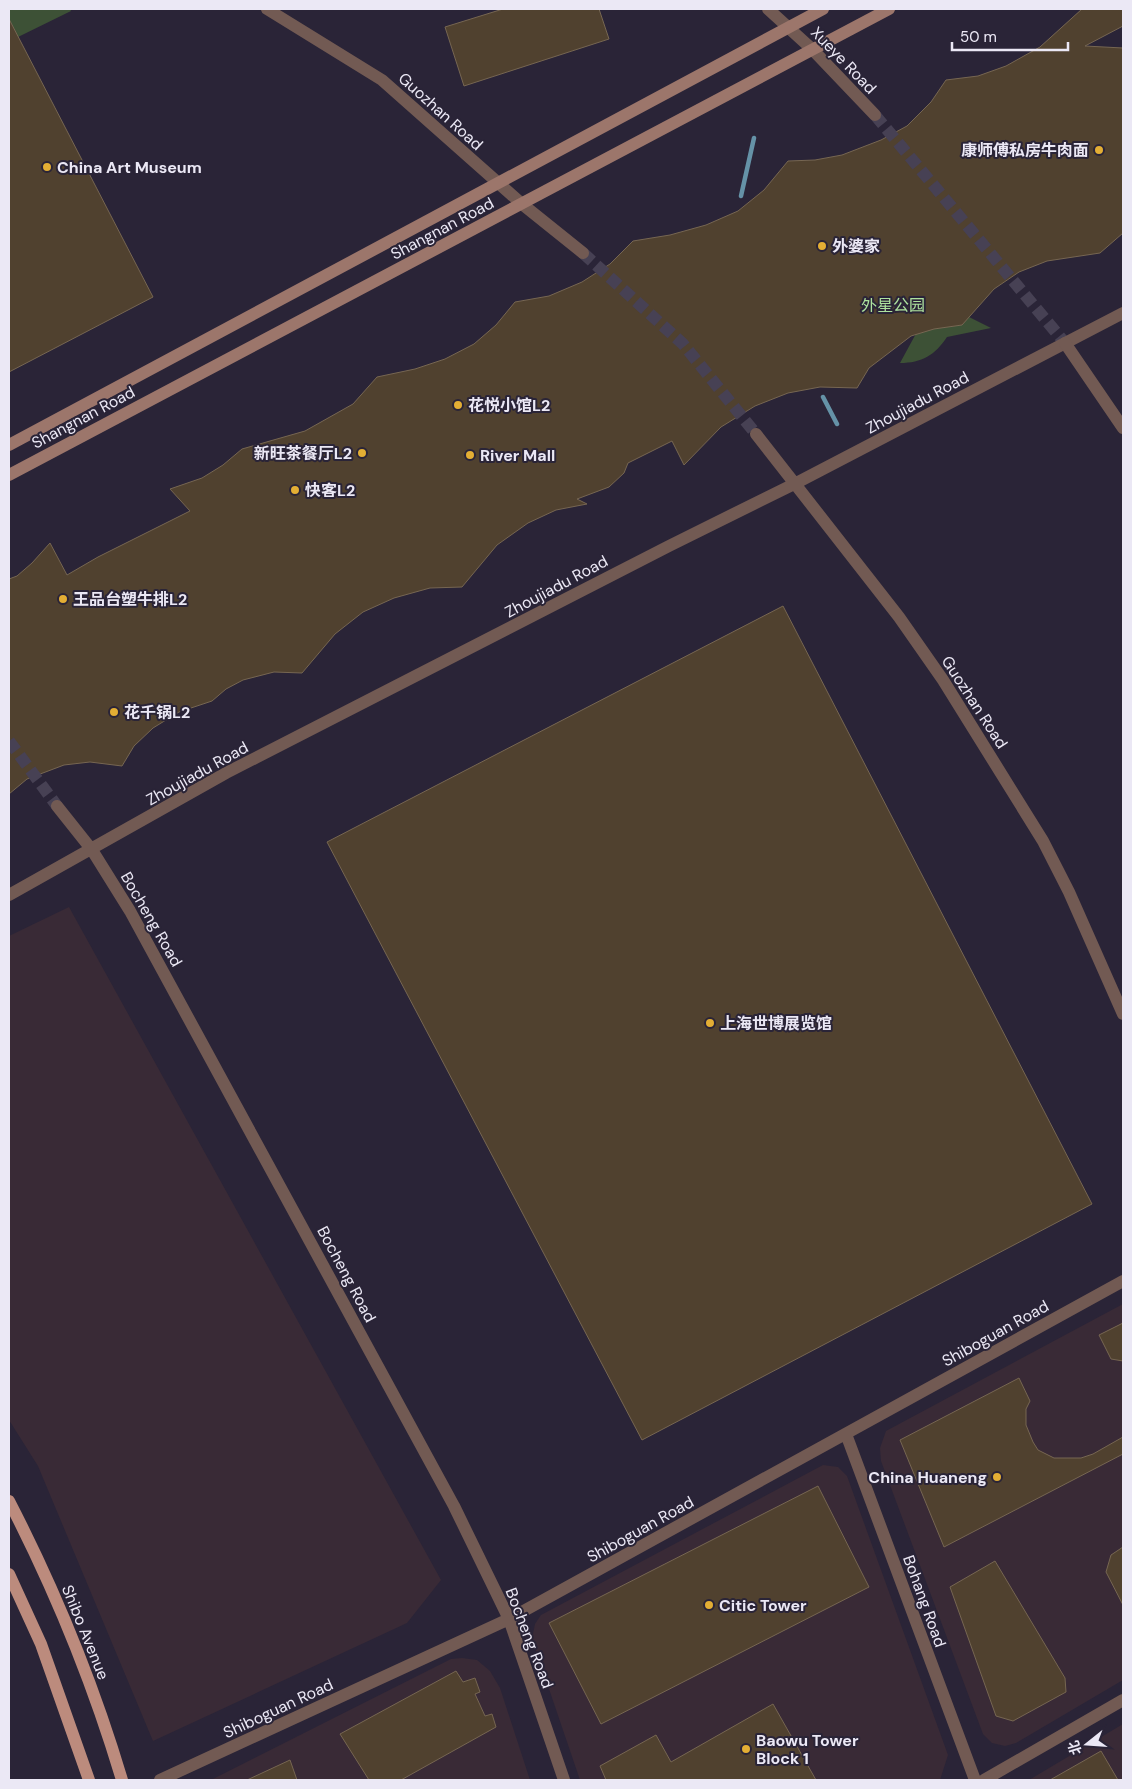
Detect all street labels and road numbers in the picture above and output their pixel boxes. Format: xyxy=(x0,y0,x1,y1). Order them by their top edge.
street label: Xueye Road xyxy=(806,22,881,99)
street label: Guozhan Road xyxy=(394,68,487,155)
street label: Shangnan Road xyxy=(387,192,497,264)
street label: Zhoujiadu Road xyxy=(862,366,972,438)
street label: Shangnan Road xyxy=(28,381,138,453)
street label: Zhoujiadu Road xyxy=(501,550,611,622)
street label: Guozhan Road xyxy=(937,652,1012,753)
street label: Zhoujiadu Road xyxy=(142,737,252,810)
street label: Bocheng Road xyxy=(116,868,187,970)
street label: Bocheng Road xyxy=(312,1222,381,1326)
street label: Shiboguan Road xyxy=(938,1295,1052,1371)
street label: Shiboguan Road xyxy=(583,1491,697,1567)
street label: Bohang Road xyxy=(898,1552,951,1650)
street label: Shibo Avenue xyxy=(57,1582,114,1683)
street label: Bocheng Road xyxy=(501,1585,558,1692)
street label: Shiboguan Road xyxy=(220,1674,337,1743)

